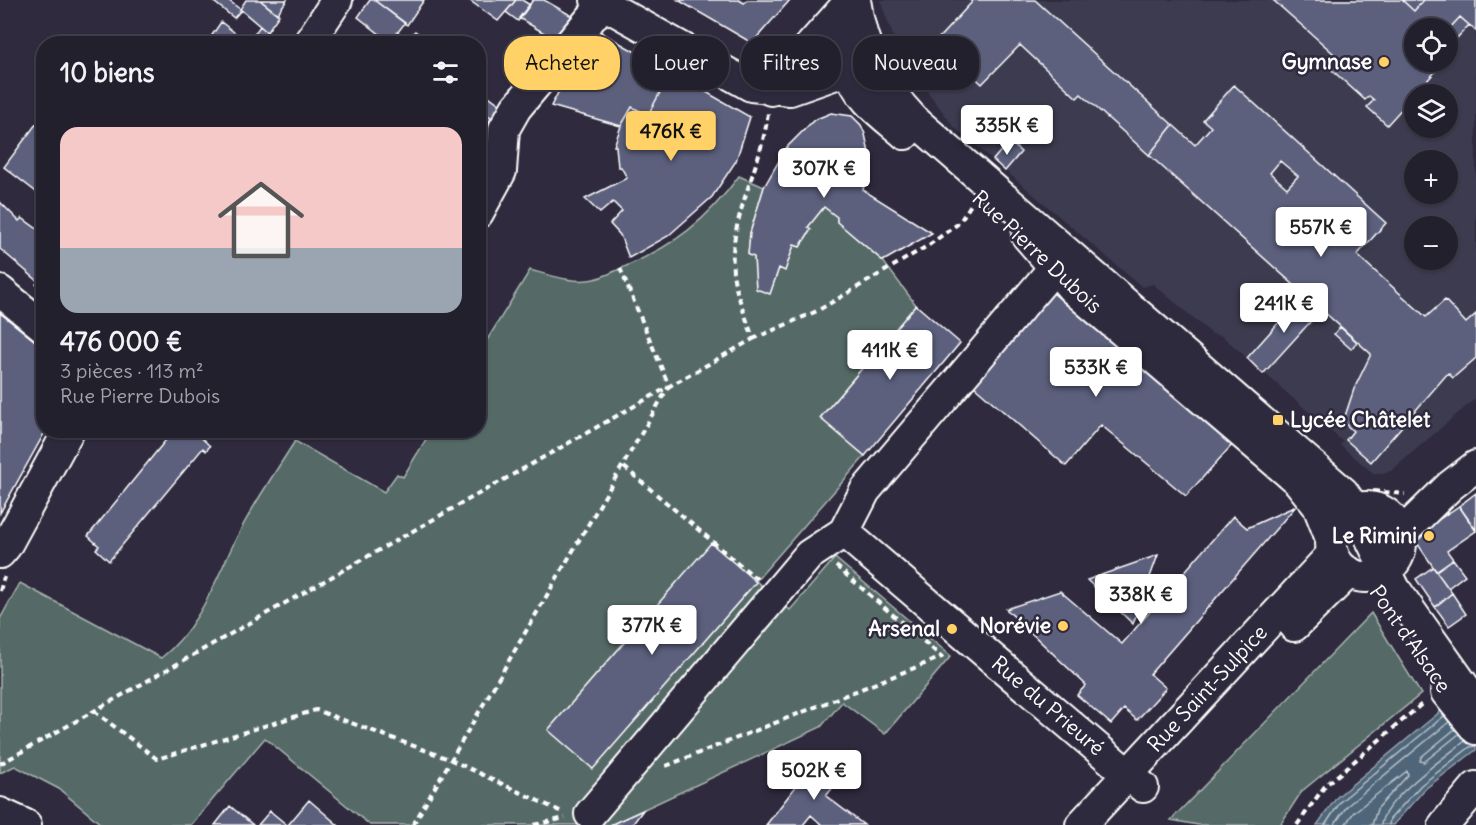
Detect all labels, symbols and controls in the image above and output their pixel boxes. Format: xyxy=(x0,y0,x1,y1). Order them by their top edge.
map controls xyxy=(1404,18,1458,270)
button: locate xyxy=(1404,18,1458,72)
chip: Acheter xyxy=(504,36,620,90)
chip: Louer xyxy=(632,36,729,90)
chip: Filtres xyxy=(741,36,841,90)
chip: Nouveau xyxy=(853,36,979,90)
place label: Gymnase xyxy=(1281,48,1372,75)
marker: Gymnase xyxy=(1377,55,1391,69)
text: 10 biens xyxy=(60,56,155,89)
icon: filters xyxy=(429,56,462,89)
button: layers xyxy=(1404,84,1458,138)
pin: 335K € xyxy=(958,105,1056,156)
pin: 476K € xyxy=(622,111,720,162)
text: 335K € xyxy=(975,112,1039,137)
text: 476K € xyxy=(640,118,702,143)
pin: 307K € xyxy=(775,148,873,199)
button: + xyxy=(1404,150,1458,204)
text: 307K € xyxy=(792,155,856,180)
icon: home xyxy=(207,166,315,274)
street label: Rue Pierre Dubois xyxy=(967,184,1108,319)
pin: 557K € xyxy=(1272,207,1370,258)
text: 557K € xyxy=(1290,214,1352,239)
button: − xyxy=(1404,216,1458,270)
pin: 241K € xyxy=(1235,283,1333,334)
text: 241K € xyxy=(1254,290,1314,315)
text: 476 000 € xyxy=(60,325,183,358)
pin: 411K € xyxy=(841,330,939,381)
text: 411K € xyxy=(861,337,919,362)
pin: 533K € xyxy=(1047,347,1145,398)
text: 533K € xyxy=(1064,354,1128,379)
text: 3 pièces · 113 m² xyxy=(60,358,203,383)
text: Rue Pierre Dubois xyxy=(60,383,220,408)
place label: Lycée Châtelet xyxy=(1290,406,1431,433)
marker: Lycée Châtelet xyxy=(1271,413,1285,427)
place label: Le Rimini xyxy=(1332,522,1417,549)
marker: Le Rimini xyxy=(1422,529,1436,543)
pin: 338K € xyxy=(1092,574,1190,625)
street label: Pont d'Alsace xyxy=(1364,580,1457,698)
text: 338K € xyxy=(1109,581,1173,606)
pin: 377K € xyxy=(603,605,701,656)
text: 377K € xyxy=(622,612,682,637)
place label: Norévie xyxy=(979,612,1051,639)
place label: Arsenal xyxy=(868,615,940,642)
marker: Norévie xyxy=(1056,619,1070,633)
street label: Rue Saint-Sulpice xyxy=(1141,619,1273,758)
marker: Arsenal xyxy=(945,622,959,636)
street label: Rue du Prieuré xyxy=(986,650,1110,761)
pin: 502K € xyxy=(765,750,863,801)
text: 502K € xyxy=(781,757,847,782)

